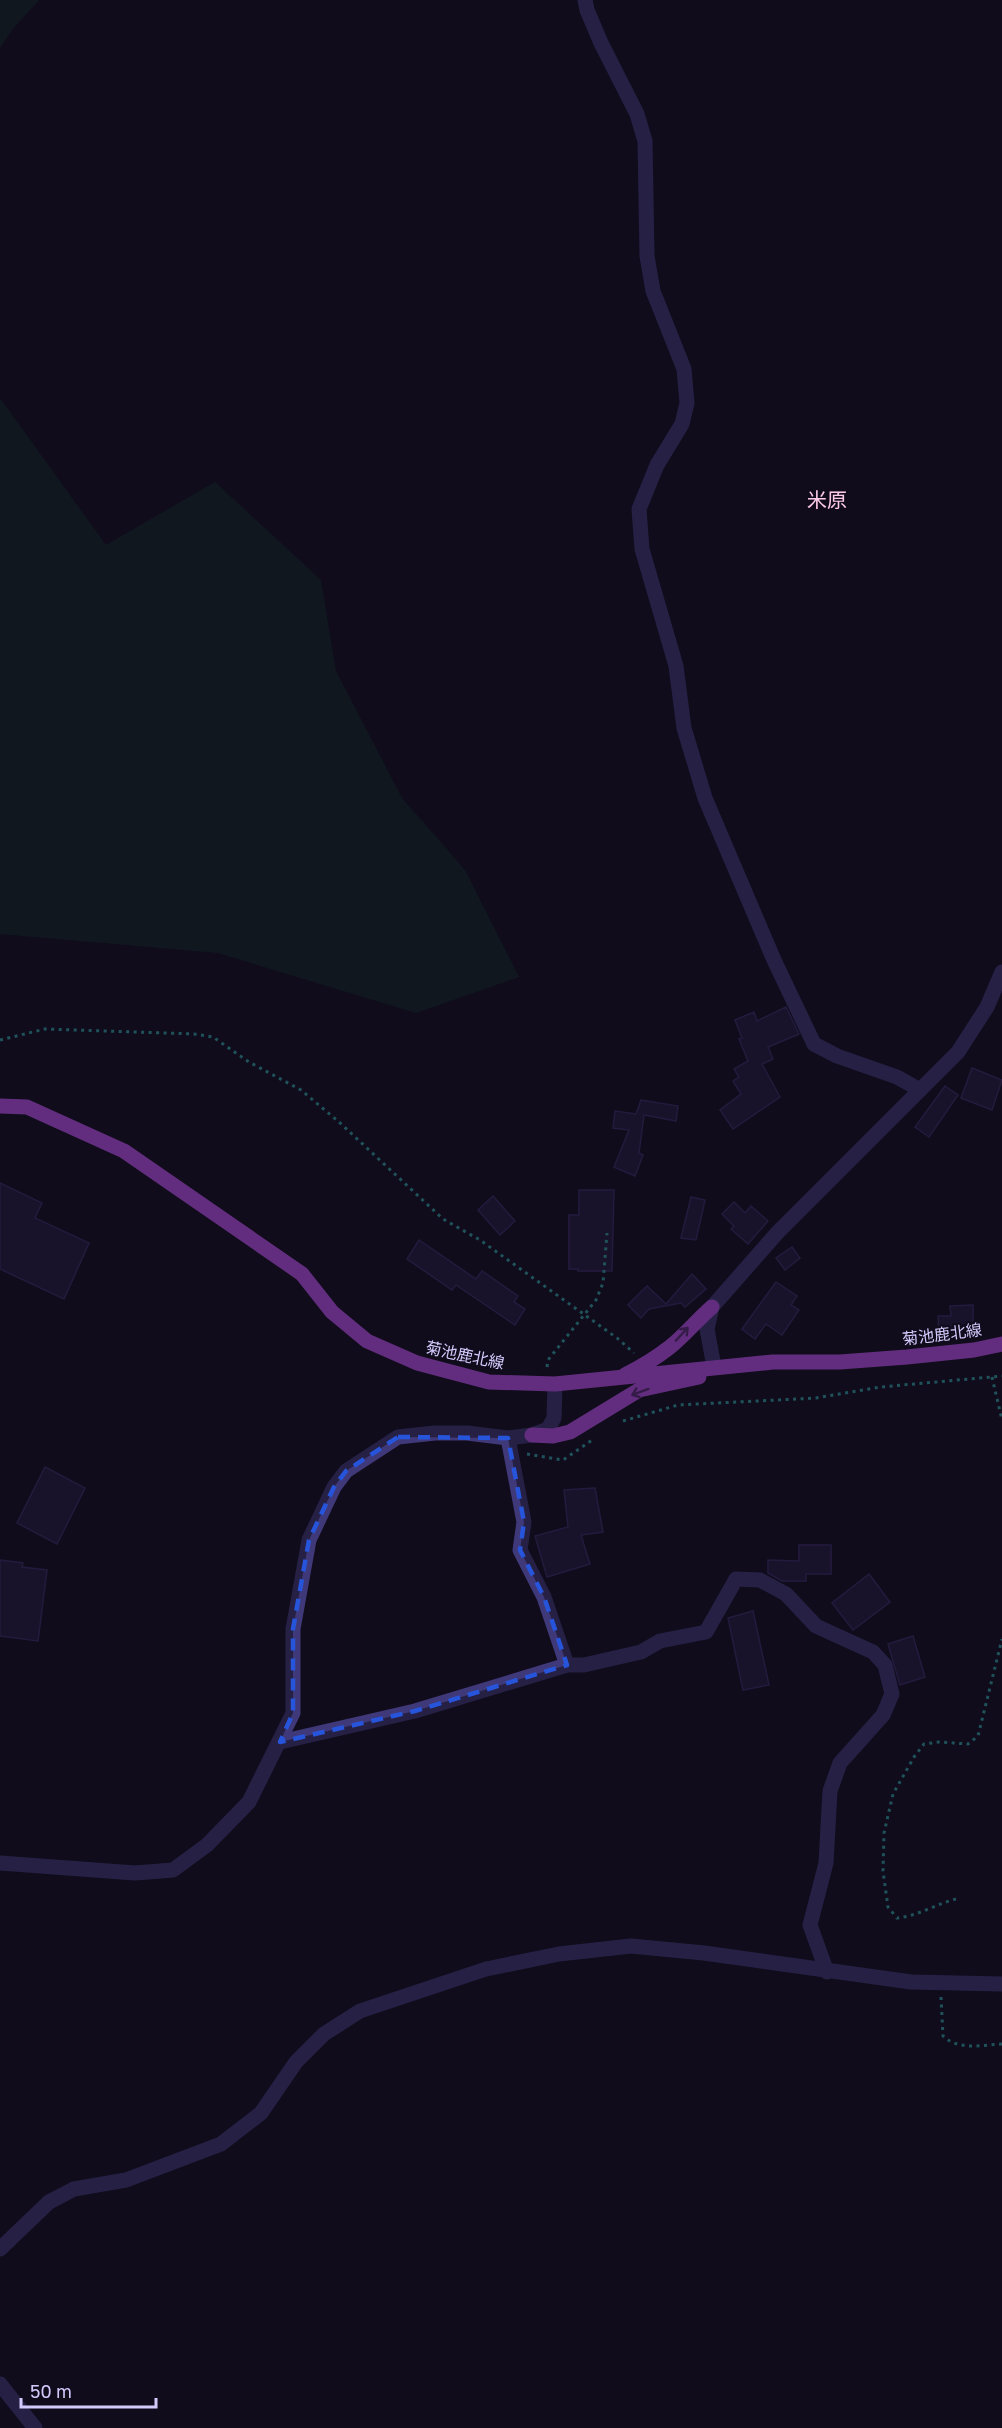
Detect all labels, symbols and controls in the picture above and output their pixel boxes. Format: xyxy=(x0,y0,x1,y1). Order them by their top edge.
district label: 米原 xyxy=(807,487,847,511)
street label: 菊池鹿北線 xyxy=(901,1319,983,1349)
one-way arrow xyxy=(675,1327,689,1342)
street label: 菊池鹿北線 xyxy=(424,1337,506,1373)
one-way arrow xyxy=(631,1387,650,1398)
scale bar xyxy=(21,2371,156,2409)
text: 50 m xyxy=(30,2380,72,2402)

